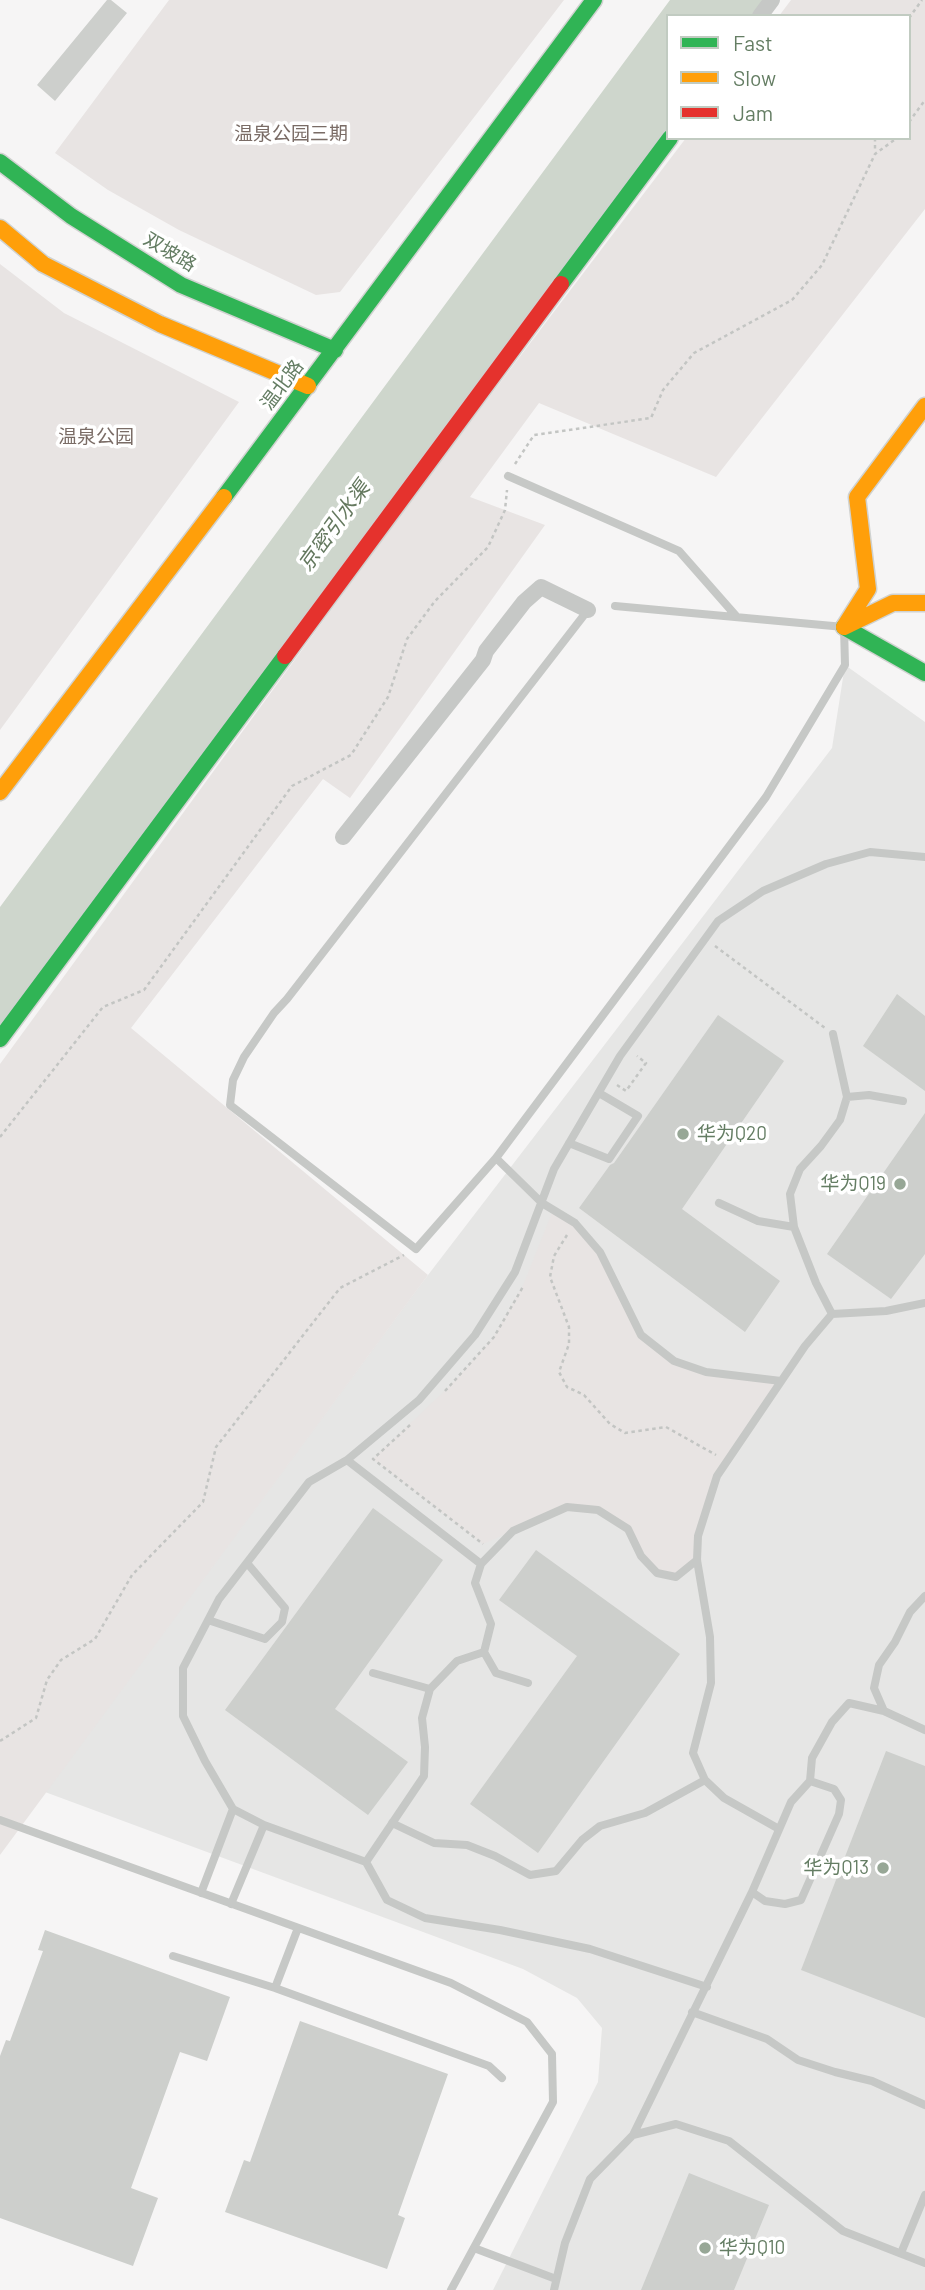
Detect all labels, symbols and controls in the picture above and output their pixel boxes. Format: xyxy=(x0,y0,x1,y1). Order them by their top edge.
legend xyxy=(666,14,911,140)
text: Fast xyxy=(733,30,773,55)
text: Slow xyxy=(733,65,776,90)
text: Jam xyxy=(733,100,773,125)
park label: 温泉公园三期 xyxy=(234,123,348,145)
street label: 双坡路 xyxy=(140,228,200,276)
street label: 温北路 xyxy=(256,355,308,415)
park label: 温泉公园 xyxy=(58,426,134,448)
water label: 京密引水渠 xyxy=(293,476,375,576)
place label: 华为Q20 xyxy=(697,1123,767,1145)
marker: 华为Q20 xyxy=(675,1126,691,1142)
place label: 华为Q19 xyxy=(821,1173,886,1195)
marker: 华为Q19 xyxy=(892,1176,908,1192)
place label: 华为Q13 xyxy=(804,1857,869,1879)
marker: 华为Q13 xyxy=(875,1860,891,1876)
place label: 华为Q10 xyxy=(719,2237,785,2259)
marker: 华为Q10 xyxy=(697,2240,713,2256)

